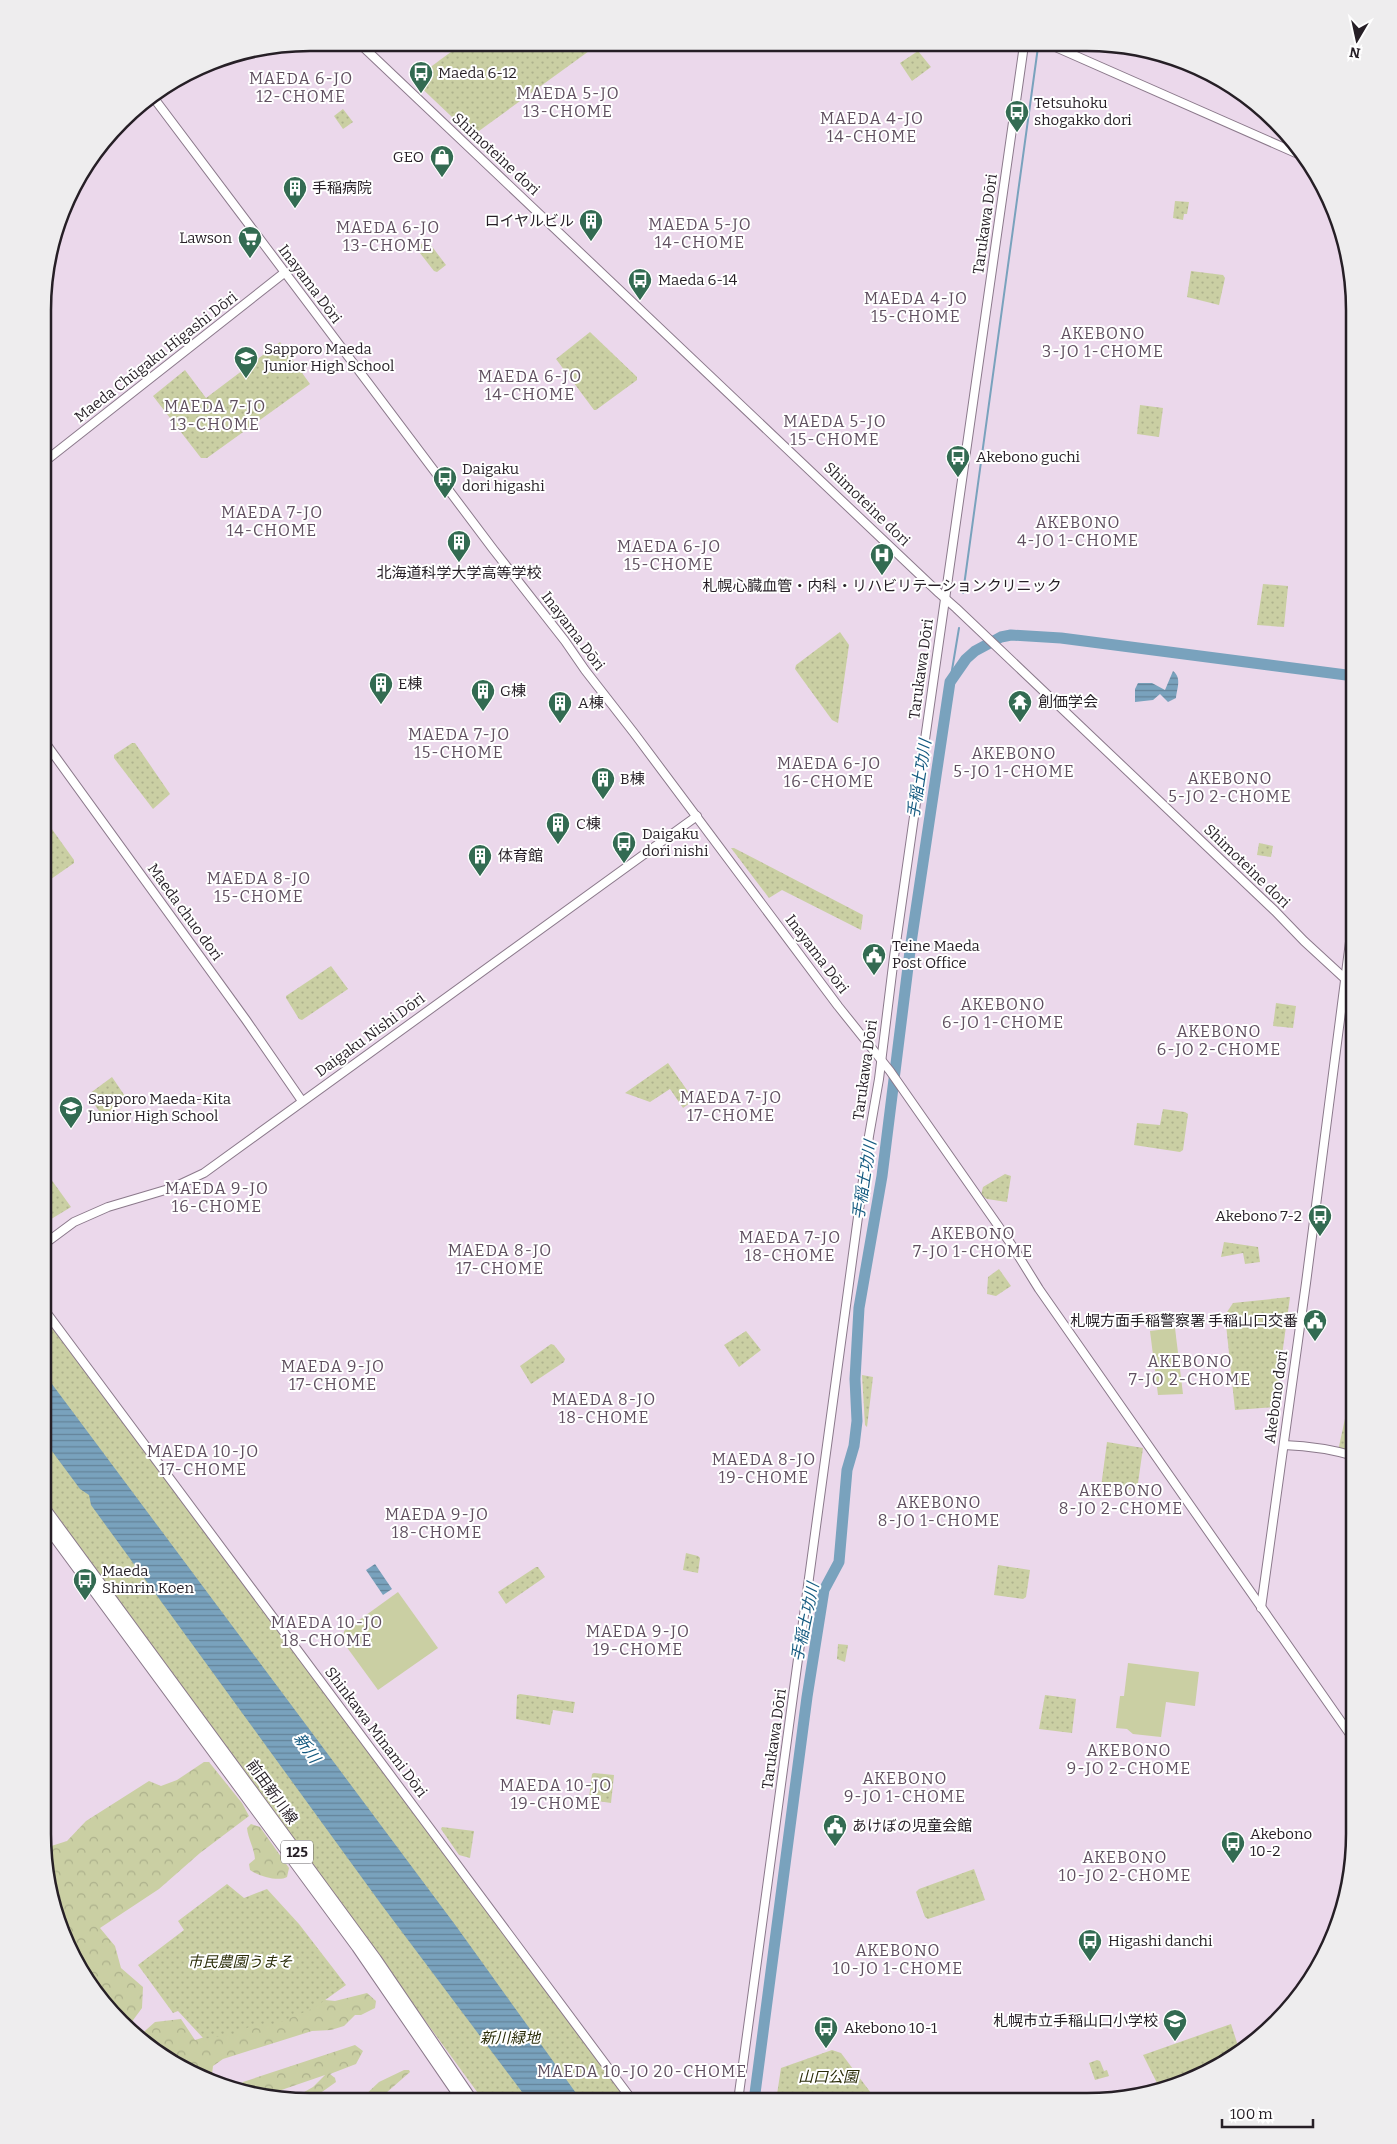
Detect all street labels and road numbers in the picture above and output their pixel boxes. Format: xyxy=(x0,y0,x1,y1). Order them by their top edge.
street label: Shimoteine dori xyxy=(449,109,544,199)
street label: Tarukawa Dōri xyxy=(969,172,1001,275)
street label: Inayama Dōri xyxy=(274,241,346,327)
street label: Maeda Chūgaku Higashi Dōri xyxy=(71,288,241,426)
street label: Shimoteine dori xyxy=(820,458,914,550)
street label: Inayama Dōri xyxy=(537,588,609,674)
street label: Tarukawa Dōri xyxy=(905,617,937,720)
street label: Shimoteine dori xyxy=(1200,820,1294,912)
street label: Maeda chuo dori xyxy=(144,860,227,964)
street label: Inayama Dōri xyxy=(781,911,853,997)
street label: Daigaku Nishi Dōri xyxy=(312,989,429,1081)
street label: Tarukawa Dōri xyxy=(849,1018,881,1121)
street label: Akebono dori xyxy=(1261,1349,1291,1445)
street label: Shinkawa Minami Dōri xyxy=(321,1663,431,1801)
street label: Tarukawa Dōri xyxy=(758,1687,790,1790)
street label: 前田新川線 xyxy=(243,1756,301,1828)
road number: 125 xyxy=(281,1840,313,1864)

